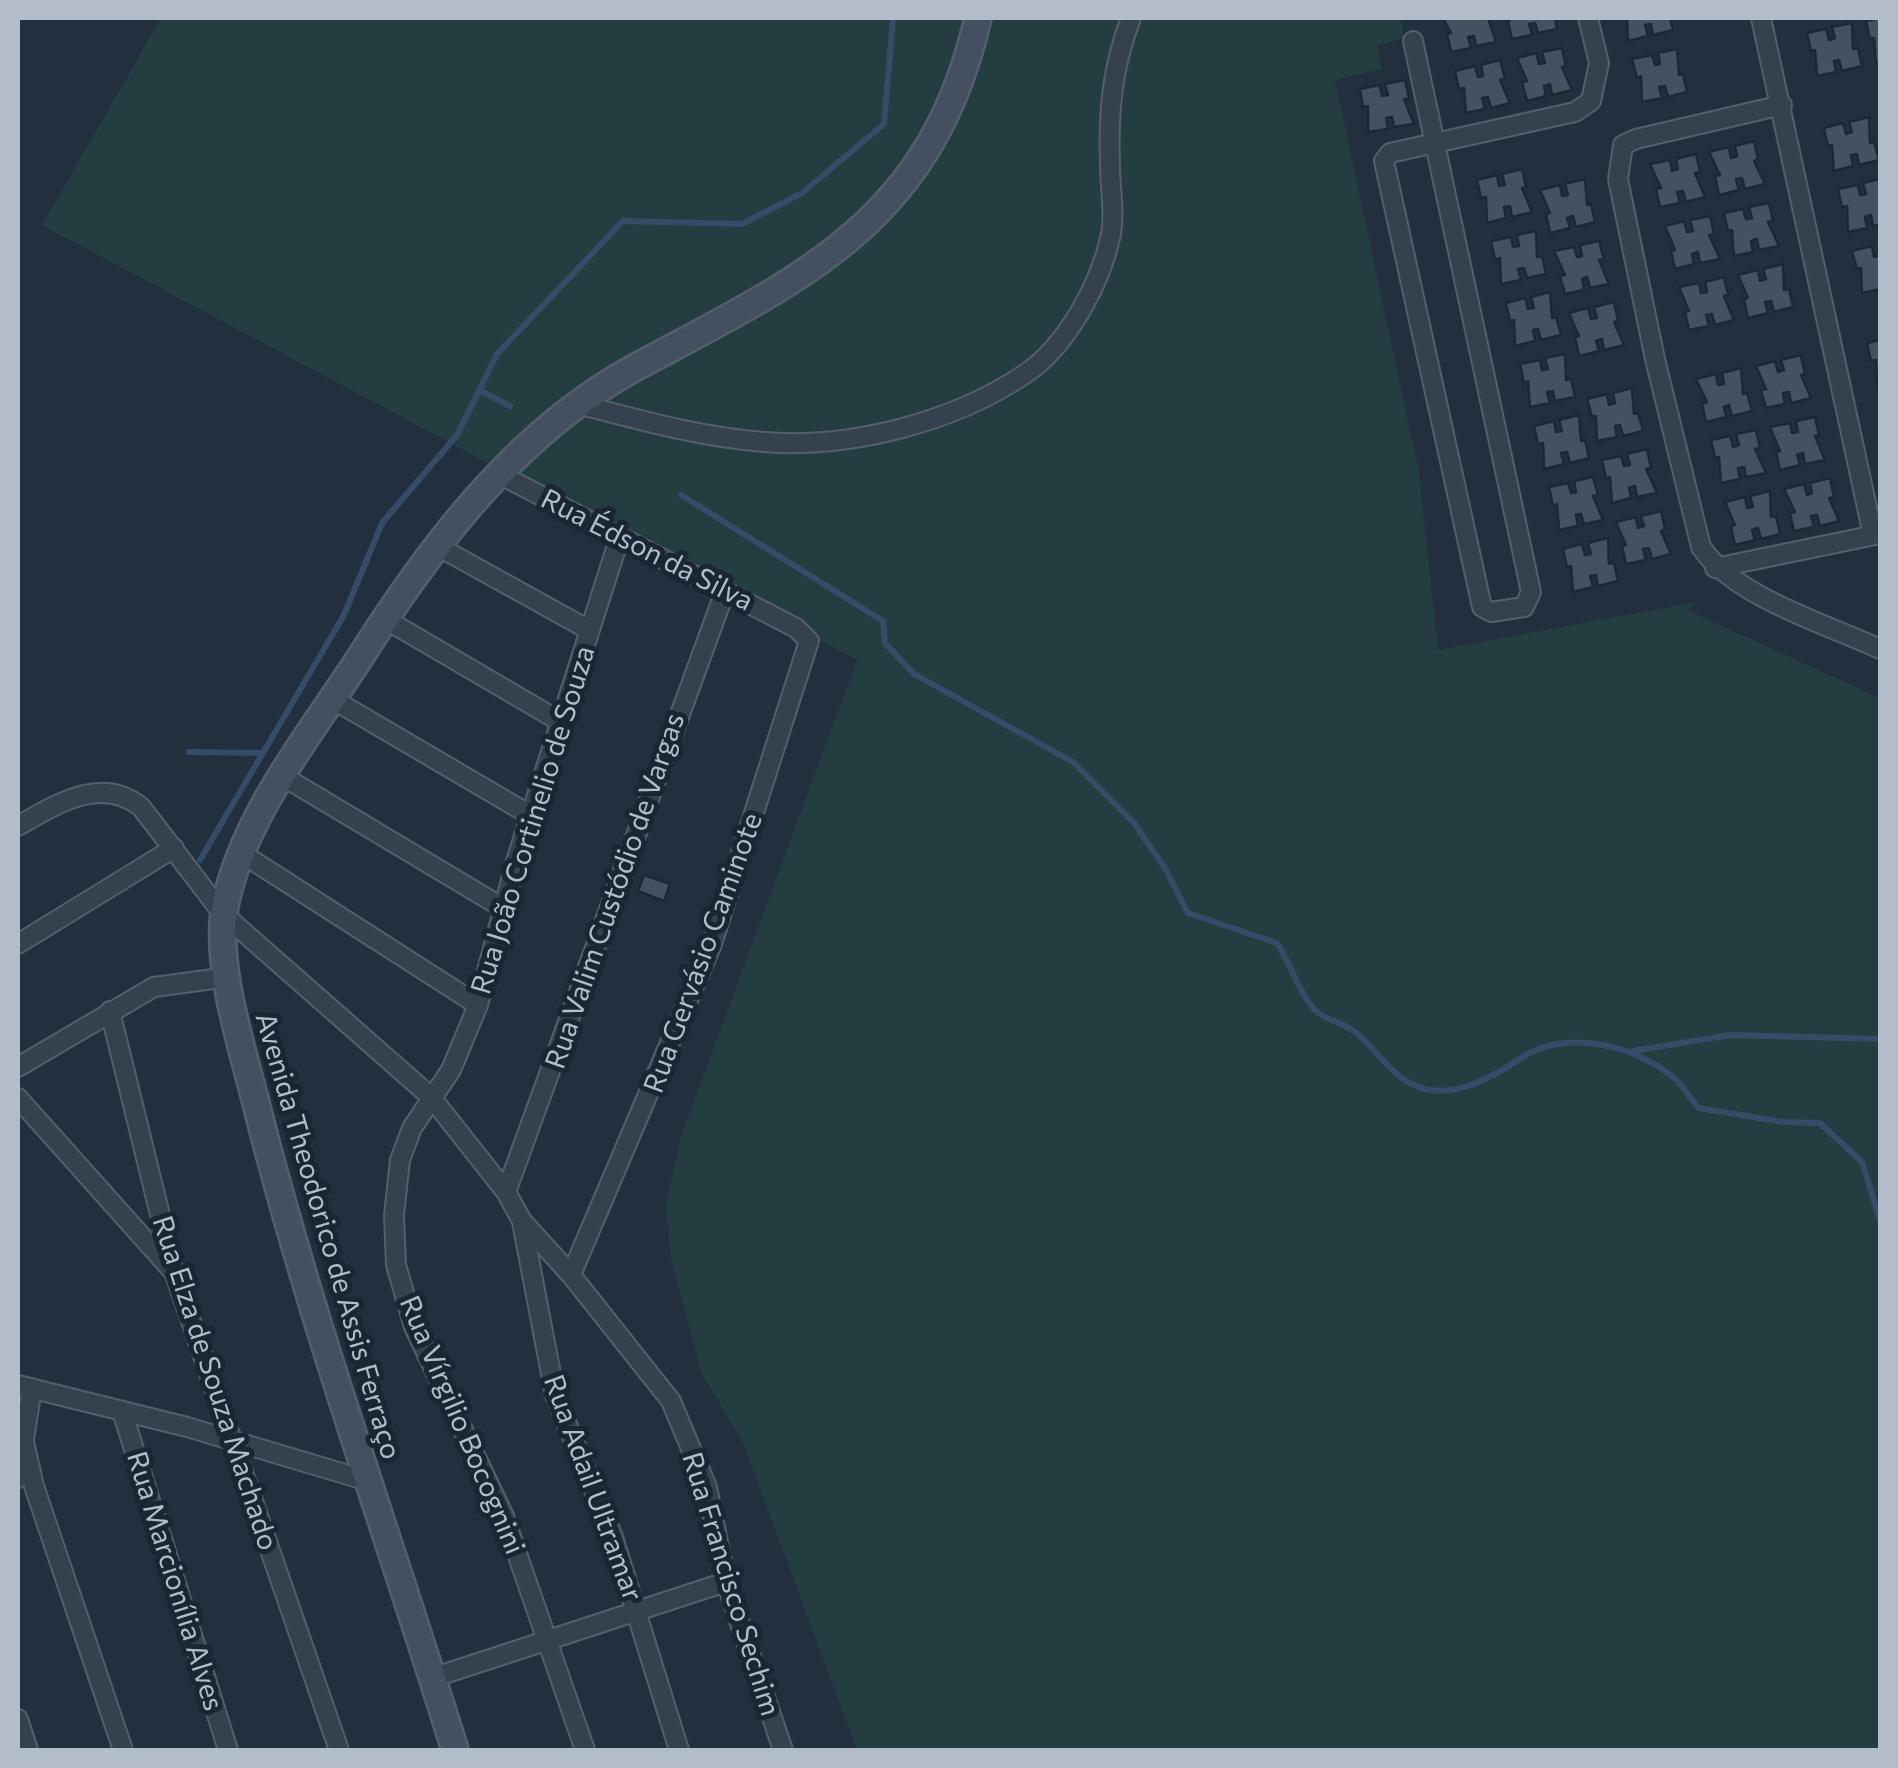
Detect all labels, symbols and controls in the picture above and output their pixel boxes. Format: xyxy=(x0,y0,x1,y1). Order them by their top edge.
street label: Rua Édson da Silva xyxy=(535,482,759,618)
street label: Rua João Cortinelio de Souza xyxy=(464,642,602,998)
street label: Rua Valim Custódio de Vargas xyxy=(538,709,692,1073)
street label: Rua Gervásio Caminote xyxy=(637,808,769,1098)
street label: Avenida Theodorico de Assis Ferraço xyxy=(248,1009,408,1463)
street label: Rua Elza de Souza Machado xyxy=(145,1212,285,1554)
street label: Rua Vírgilio Bocognini xyxy=(392,1291,532,1559)
street label: Rua Adail Ultramar xyxy=(536,1370,650,1606)
street label: Rua Marcionília Alves xyxy=(120,1447,230,1715)
street label: Rua Francisco Sechim xyxy=(675,1448,787,1720)

